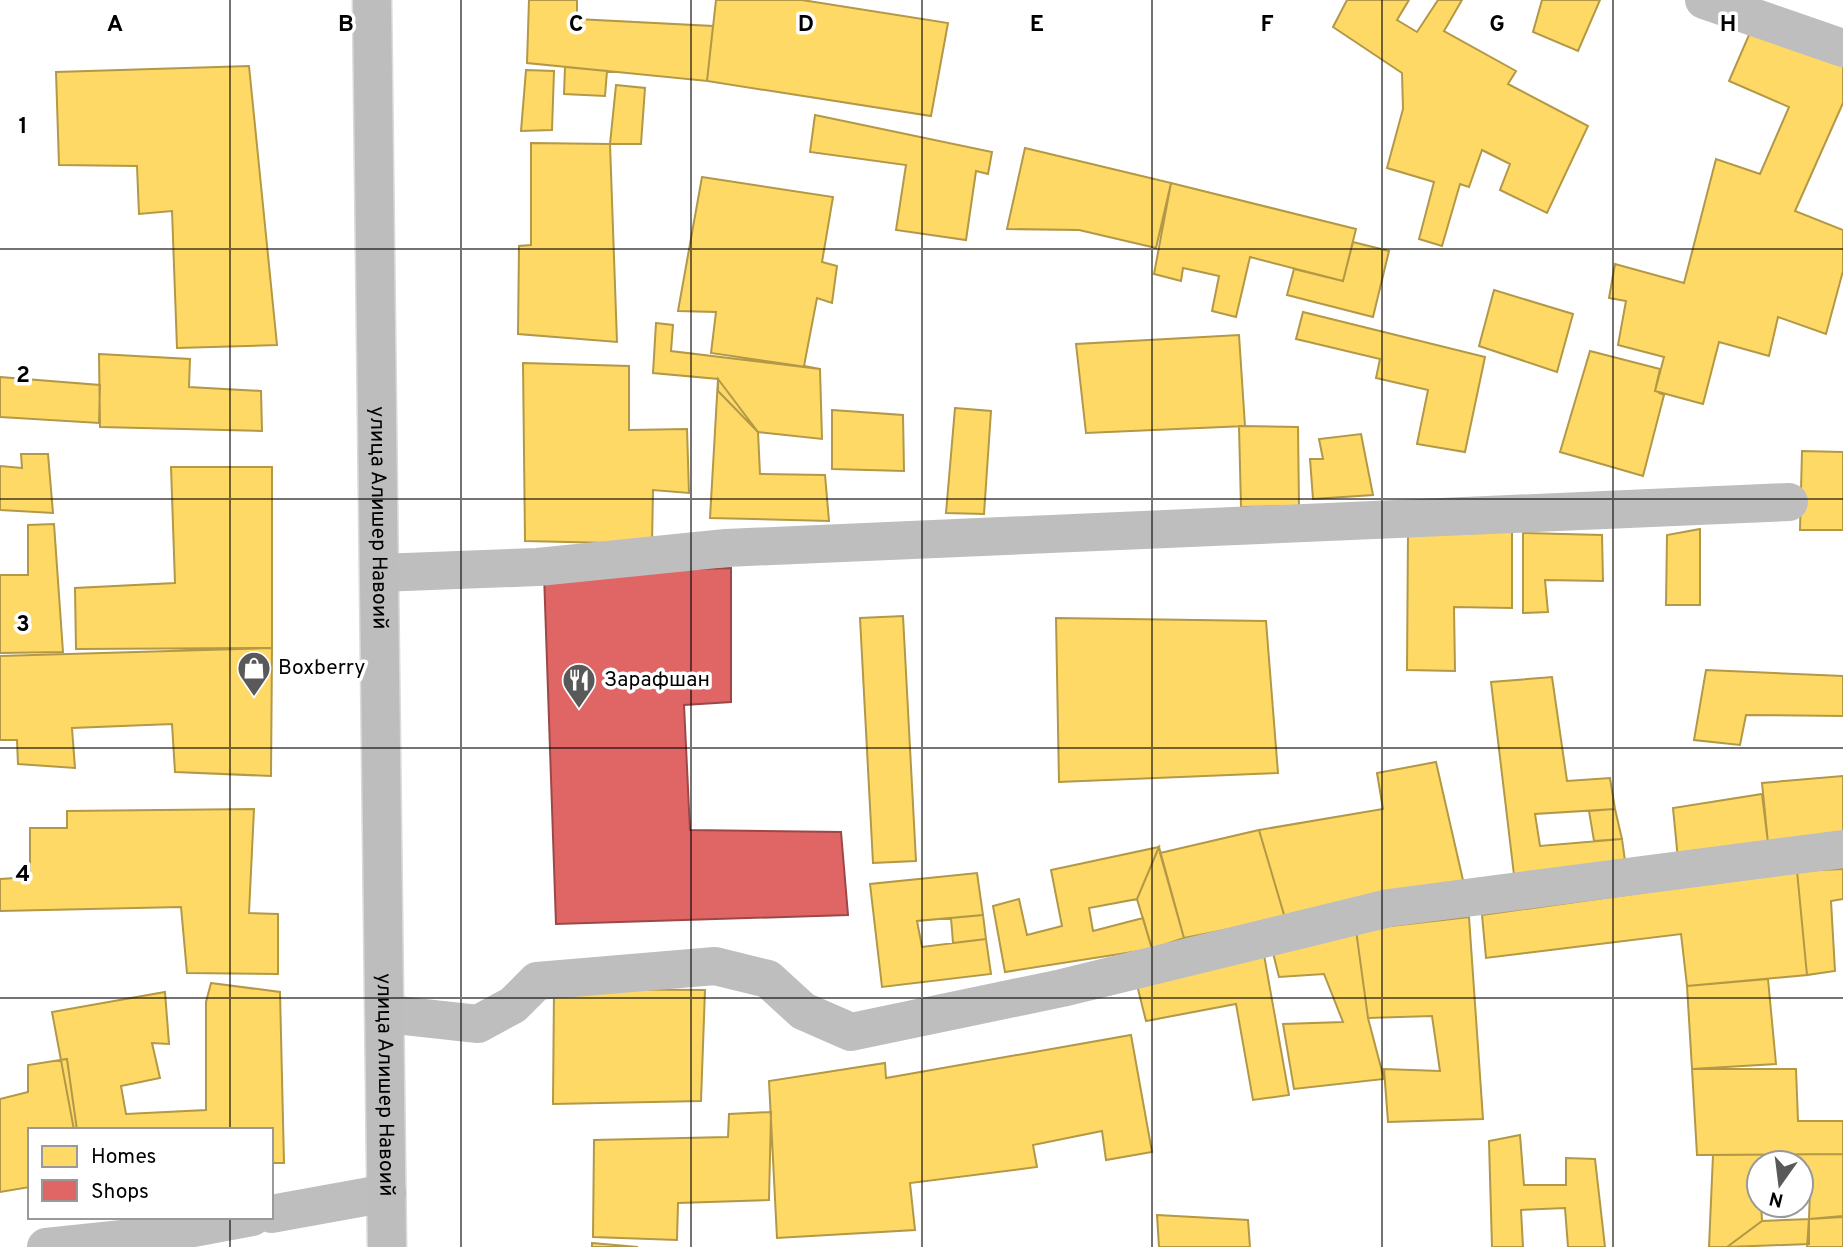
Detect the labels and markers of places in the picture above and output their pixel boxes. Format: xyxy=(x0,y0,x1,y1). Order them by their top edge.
shop icon: Boxberry xyxy=(235,649,273,698)
place label: Boxberry xyxy=(278,655,365,682)
restaurant icon: Зарафшан xyxy=(560,661,598,710)
place label: Зарафшан xyxy=(604,667,710,694)

